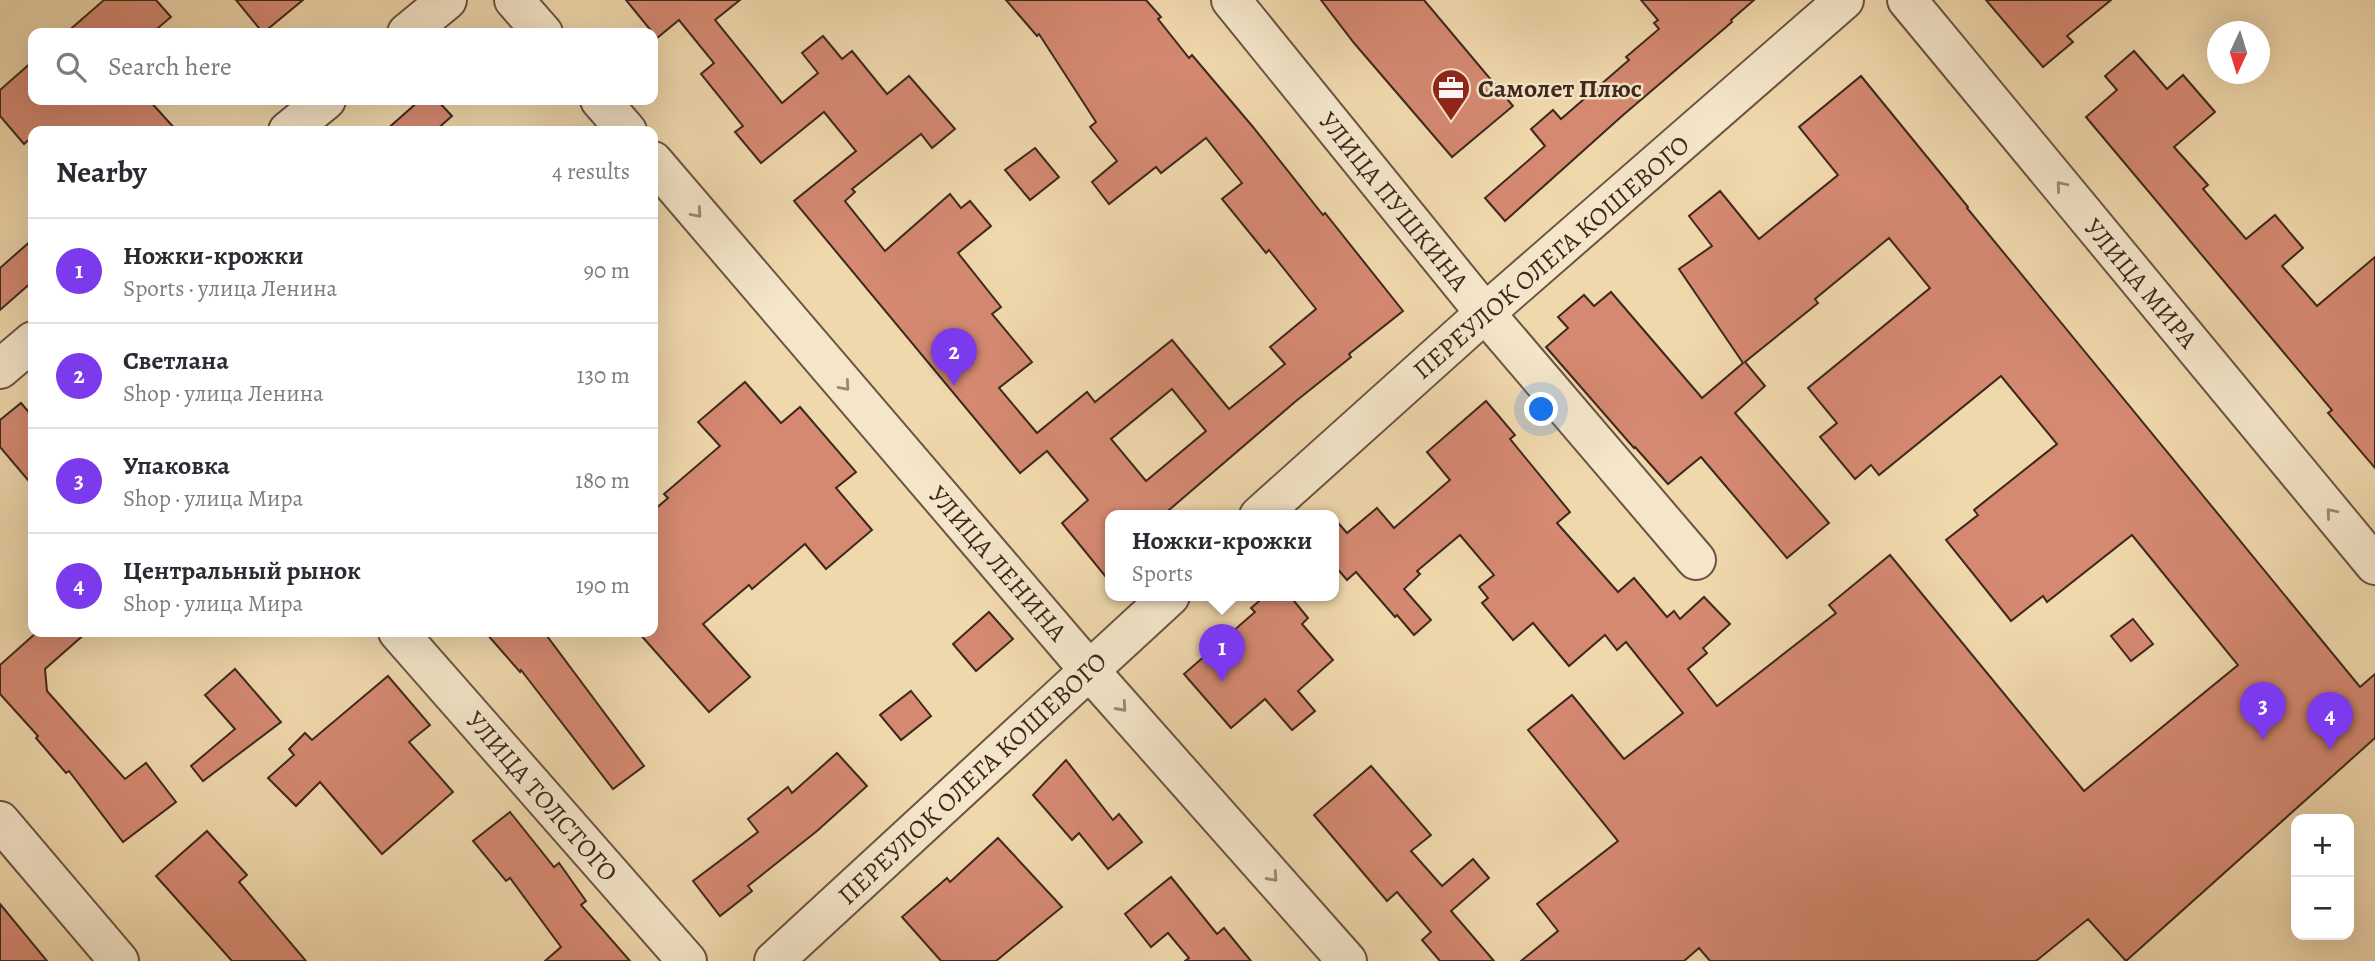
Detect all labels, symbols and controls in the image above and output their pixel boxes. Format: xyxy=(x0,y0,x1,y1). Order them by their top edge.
north arrow xyxy=(2207,21,2270,84)
search box xyxy=(28,28,658,105)
icon: search xyxy=(52,48,90,86)
text: Search here xyxy=(108,49,232,84)
office icon: Самолет Плюс xyxy=(1430,67,1472,122)
place label: Самолет Плюс xyxy=(1478,71,1642,106)
street label: УЛИЦА ПУШКИНА xyxy=(1310,104,1477,299)
street label: ПЕРЕУЛОК ОЛЕГА КОШЕВОГО xyxy=(1405,127,1697,387)
text: Nearby xyxy=(56,152,147,192)
text: 4 results xyxy=(552,156,630,187)
one-way arrow xyxy=(2057,182,2070,194)
one-way arrow xyxy=(689,205,701,218)
street label: УЛИЦА МИРА xyxy=(2076,211,2206,356)
text: Ножки-крожки xyxy=(123,238,304,273)
text: 1 xyxy=(75,255,83,286)
text: 90 m xyxy=(584,255,630,286)
text: Sports · улица Ленина xyxy=(123,273,337,304)
pin: 2 xyxy=(931,328,977,386)
text: Светлана xyxy=(123,343,229,378)
text: 2 xyxy=(73,360,85,391)
text: 130 m xyxy=(577,360,630,391)
text: Shop · улица Ленина xyxy=(123,378,324,409)
one-way arrow xyxy=(837,378,849,391)
your location xyxy=(1524,392,1558,426)
text: Упаковка xyxy=(123,448,230,483)
text: 3 xyxy=(74,465,84,496)
text: 180 m xyxy=(575,465,630,496)
street label: УЛИЦА ЛЕНИНА xyxy=(920,478,1075,649)
text: Shop · улица Мира xyxy=(123,483,303,514)
one-way arrow xyxy=(2327,508,2340,520)
popup xyxy=(1105,510,1339,601)
text: Ножки-крожки xyxy=(1132,523,1312,558)
text: Центральный рынок xyxy=(123,553,361,588)
text: Sports xyxy=(1132,558,1193,589)
text: 4 xyxy=(74,570,84,601)
text: 190 m xyxy=(576,570,630,601)
text: Shop · улица Мира xyxy=(123,588,303,619)
pin: 1 xyxy=(1199,624,1245,682)
street label: ПЕРЕУЛОК ОЛЕГА КОШЕВОГО xyxy=(830,644,1114,913)
pin: 3 xyxy=(2240,682,2286,740)
pin: 4 xyxy=(2307,692,2353,750)
one-way arrow xyxy=(1114,699,1126,712)
street label: УЛИЦА ТОЛСТОГО xyxy=(458,704,626,889)
map controls xyxy=(2291,814,2354,940)
button: + xyxy=(2291,814,2354,877)
one-way arrow xyxy=(1264,869,1277,882)
button: − xyxy=(2291,877,2354,940)

